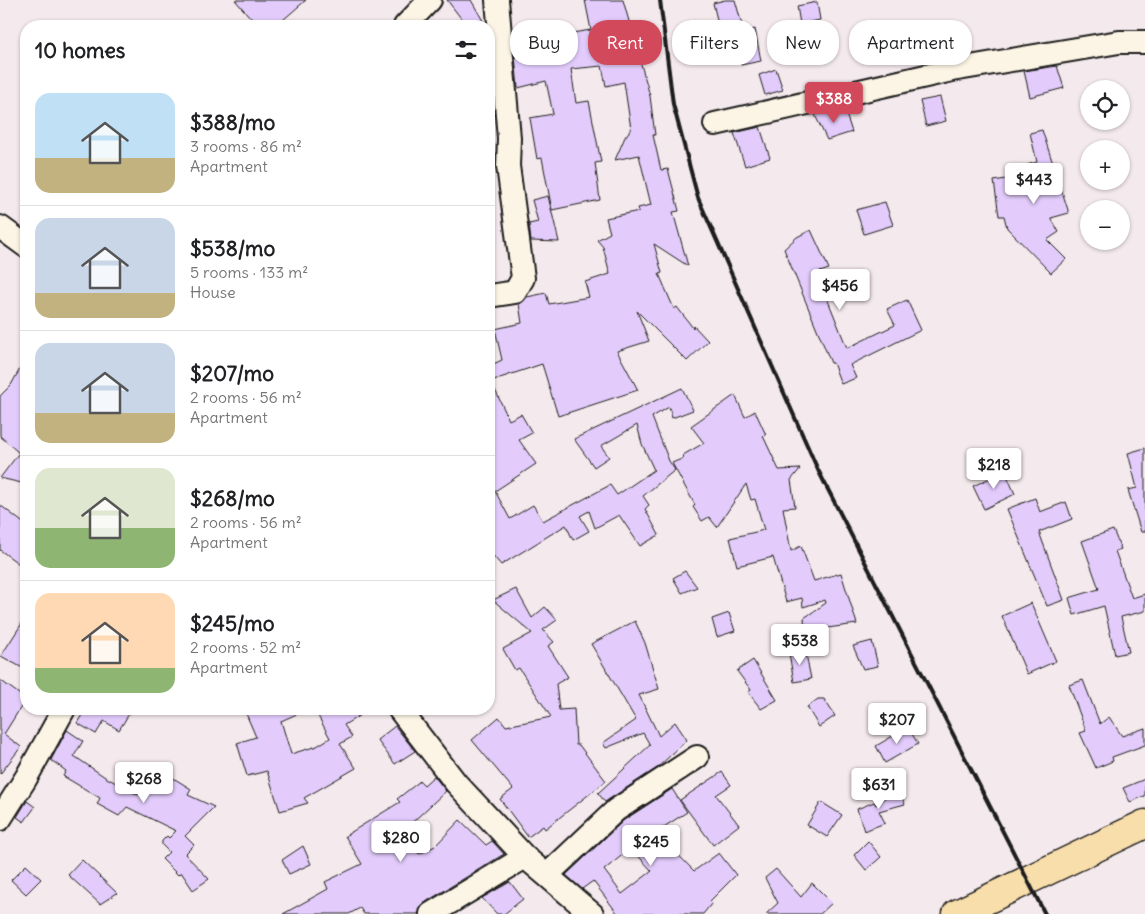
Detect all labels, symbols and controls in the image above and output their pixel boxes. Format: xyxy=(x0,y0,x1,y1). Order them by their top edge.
chip: Buy xyxy=(510,20,578,65)
chip: Rent xyxy=(588,20,662,65)
chip: Filters xyxy=(672,20,757,65)
chip: New xyxy=(767,20,839,65)
chip: Apartment xyxy=(849,20,972,65)
icon: filters xyxy=(452,36,480,64)
text: 10 homes xyxy=(35,37,125,64)
map controls xyxy=(1080,80,1130,250)
button: locate xyxy=(1080,80,1130,130)
pin: $388 xyxy=(804,82,864,124)
text: $388 xyxy=(816,88,852,108)
text: $388/mo xyxy=(190,109,275,136)
icon: home xyxy=(75,113,135,173)
text: 3 rooms · 86 m² xyxy=(190,136,302,156)
button: + xyxy=(1080,140,1130,190)
text: Apartment xyxy=(190,156,268,176)
pin: $443 xyxy=(1004,162,1064,205)
text: $443 xyxy=(1016,169,1052,189)
button: − xyxy=(1080,200,1130,250)
text: $538/mo xyxy=(190,235,275,262)
icon: home xyxy=(75,238,135,298)
text: 5 rooms · 133 m² xyxy=(190,262,308,282)
pin: $456 xyxy=(810,268,870,311)
text: $456 xyxy=(822,275,858,295)
text: House xyxy=(190,282,236,302)
text: $207/mo xyxy=(190,360,274,387)
icon: home xyxy=(75,363,135,423)
text: 2 rooms · 56 m² xyxy=(190,387,302,407)
text: Apartment xyxy=(190,407,268,427)
pin: $218 xyxy=(964,448,1024,490)
text: $218 xyxy=(977,454,1011,474)
text: $268/mo xyxy=(190,485,275,512)
icon: home xyxy=(75,488,135,548)
text: 2 rooms · 56 m² xyxy=(190,512,302,532)
text: Apartment xyxy=(190,532,268,552)
text: $245/mo xyxy=(190,610,275,637)
icon: home xyxy=(75,613,135,673)
pin: $538 xyxy=(770,624,830,666)
text: $538 xyxy=(782,630,818,650)
text: 2 rooms · 52 m² xyxy=(190,637,301,657)
text: Apartment xyxy=(190,657,268,677)
pin: $207 xyxy=(867,702,927,745)
text: $207 xyxy=(879,709,915,729)
pin: $268 xyxy=(114,762,174,804)
text: $268 xyxy=(126,768,162,788)
pin: $631 xyxy=(849,768,909,810)
text: $631 xyxy=(862,774,896,794)
pin: $280 xyxy=(371,820,431,863)
pin: $245 xyxy=(621,824,681,867)
text: $280 xyxy=(382,827,420,847)
text: $245 xyxy=(633,831,669,851)

